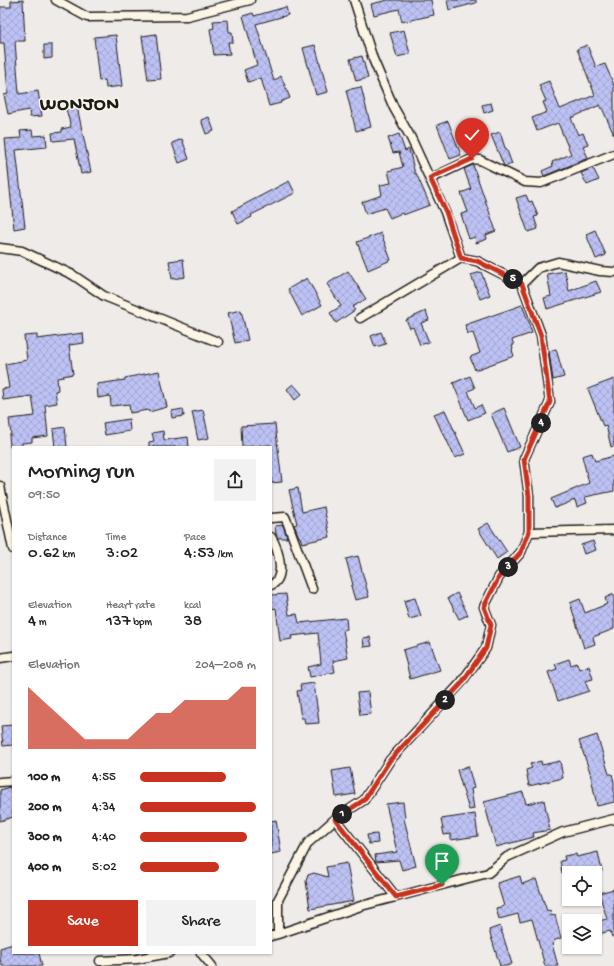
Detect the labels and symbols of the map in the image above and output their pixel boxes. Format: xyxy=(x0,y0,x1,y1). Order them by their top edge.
district label: WONJON xyxy=(39,94,120,117)
pin xyxy=(455,118,489,159)
pin: 5 xyxy=(503,269,523,289)
pin: 4 xyxy=(531,413,551,433)
pin: 3 xyxy=(498,557,518,577)
pin: 2 xyxy=(435,690,455,710)
pin: 1 xyxy=(332,804,352,824)
pin xyxy=(425,844,459,885)

